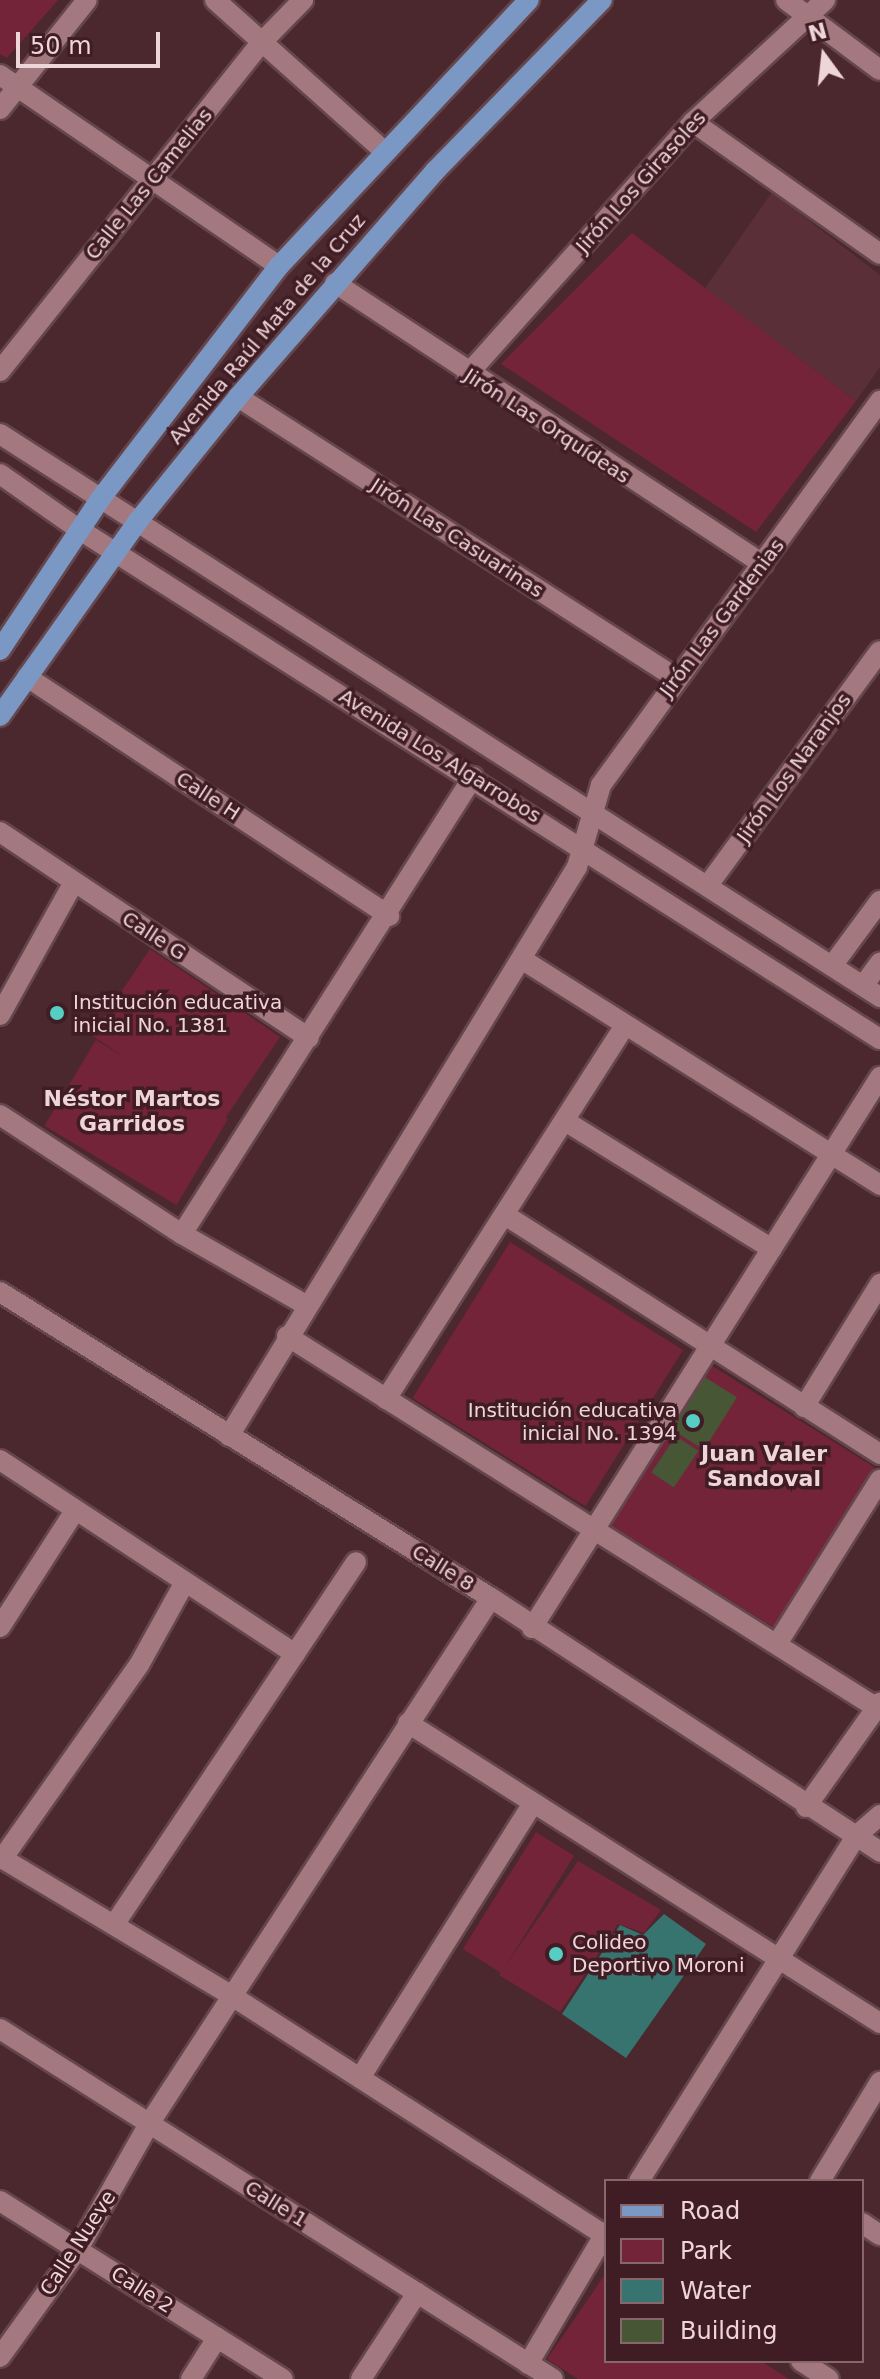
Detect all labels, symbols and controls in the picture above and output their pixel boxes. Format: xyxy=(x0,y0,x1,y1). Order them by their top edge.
scale bar xyxy=(20,16,164,66)
north arrow xyxy=(784,16,864,96)
text: N xyxy=(806,18,830,47)
text: 50 m xyxy=(30,32,92,60)
street label: Calle Las Camelias xyxy=(81,103,217,265)
street label: Jirón Los Girasoles xyxy=(571,106,711,258)
street label: Avenida Raúl Mata de la Cruz xyxy=(164,209,370,449)
street label: Jirón Las Orquídeas xyxy=(460,363,634,489)
street label: Jirón Las Casuarinas xyxy=(366,473,548,603)
street label: Jirón Las Gardenias xyxy=(655,534,789,702)
street label: Avenida Los Algarrobos xyxy=(335,684,545,828)
street label: Jirón Los Naranjos xyxy=(732,689,856,847)
street label: Calle H xyxy=(172,767,244,825)
street label: Calle G xyxy=(117,906,191,966)
place label: Institución educativa inicial No. 1381 xyxy=(73,990,282,1037)
marker: Institución educativa inicial No. 1381 xyxy=(48,1004,66,1022)
district label: Néstor Martos Garridos xyxy=(44,1085,220,1136)
place label: Institución educativa inicial No. 1394 xyxy=(468,1398,677,1445)
marker: Institución educativa inicial No. 1394 xyxy=(684,1412,702,1430)
district label: Juan Valer Sandoval xyxy=(701,1440,827,1492)
street label: Calle 8 xyxy=(408,1540,478,1596)
place label: Colideo Deportivo Moroni xyxy=(572,1930,744,1977)
marker: Colideo Deportivo Moroni xyxy=(547,1945,565,1963)
street label: Calle 1 xyxy=(241,2176,311,2232)
legend xyxy=(604,2179,864,2363)
street label: Calle Nueve xyxy=(35,2186,121,2300)
text: Road xyxy=(680,2197,740,2225)
text: Park xyxy=(680,2237,732,2265)
street label: Calle 2 xyxy=(107,2262,177,2318)
text: Water xyxy=(680,2277,751,2305)
text: Building xyxy=(680,2317,777,2345)

